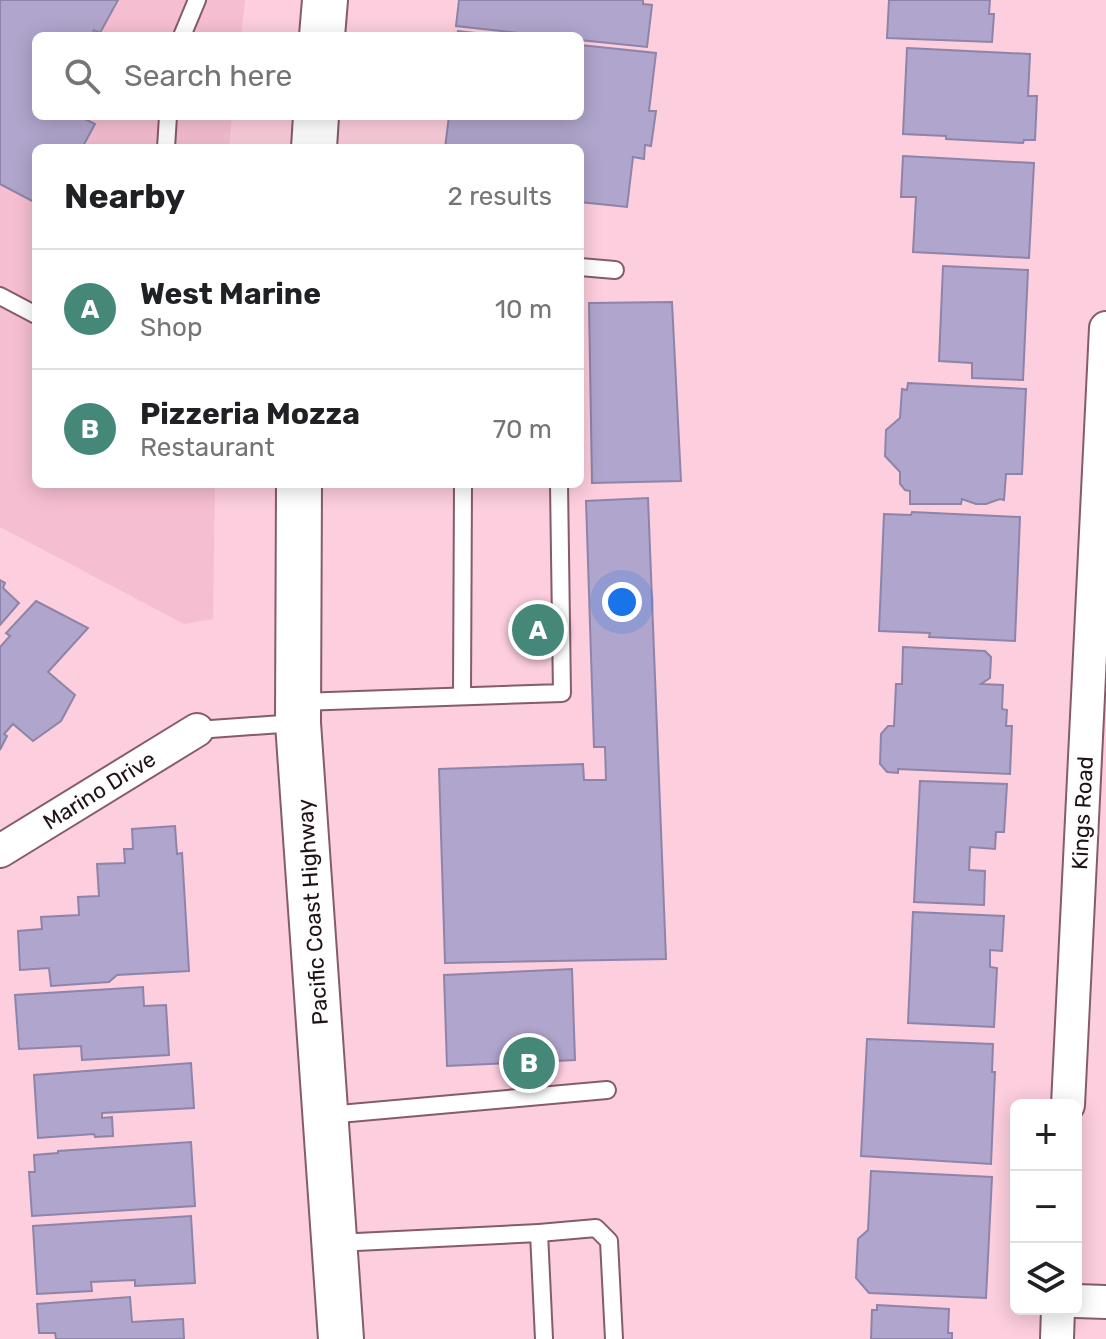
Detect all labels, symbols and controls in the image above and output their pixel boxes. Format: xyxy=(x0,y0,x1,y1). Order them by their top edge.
search box xyxy=(32,32,584,120)
icon: search xyxy=(60,54,104,98)
text: Search here xyxy=(124,58,292,94)
text: Nearby xyxy=(64,176,185,217)
text: 2 results xyxy=(448,181,552,212)
text: West Marine xyxy=(140,276,321,312)
text: A xyxy=(81,294,99,325)
text: 10 m xyxy=(495,294,552,325)
text: Shop xyxy=(140,312,202,343)
text: Pizzeria Mozza xyxy=(140,396,360,432)
text: B xyxy=(81,414,99,445)
text: 70 m xyxy=(493,414,552,445)
text: Restaurant xyxy=(140,432,275,463)
your location xyxy=(602,582,642,622)
pin: A xyxy=(512,600,564,660)
street label: Marino Drive xyxy=(38,745,161,836)
street label: Kings Road xyxy=(1066,756,1099,871)
street label: Pacific Coast Highway xyxy=(291,798,334,1026)
pin: B xyxy=(503,1033,555,1093)
map controls xyxy=(1010,1099,1082,1315)
button: + xyxy=(1010,1099,1082,1171)
button: − xyxy=(1010,1171,1082,1243)
button: layers xyxy=(1010,1243,1082,1315)

